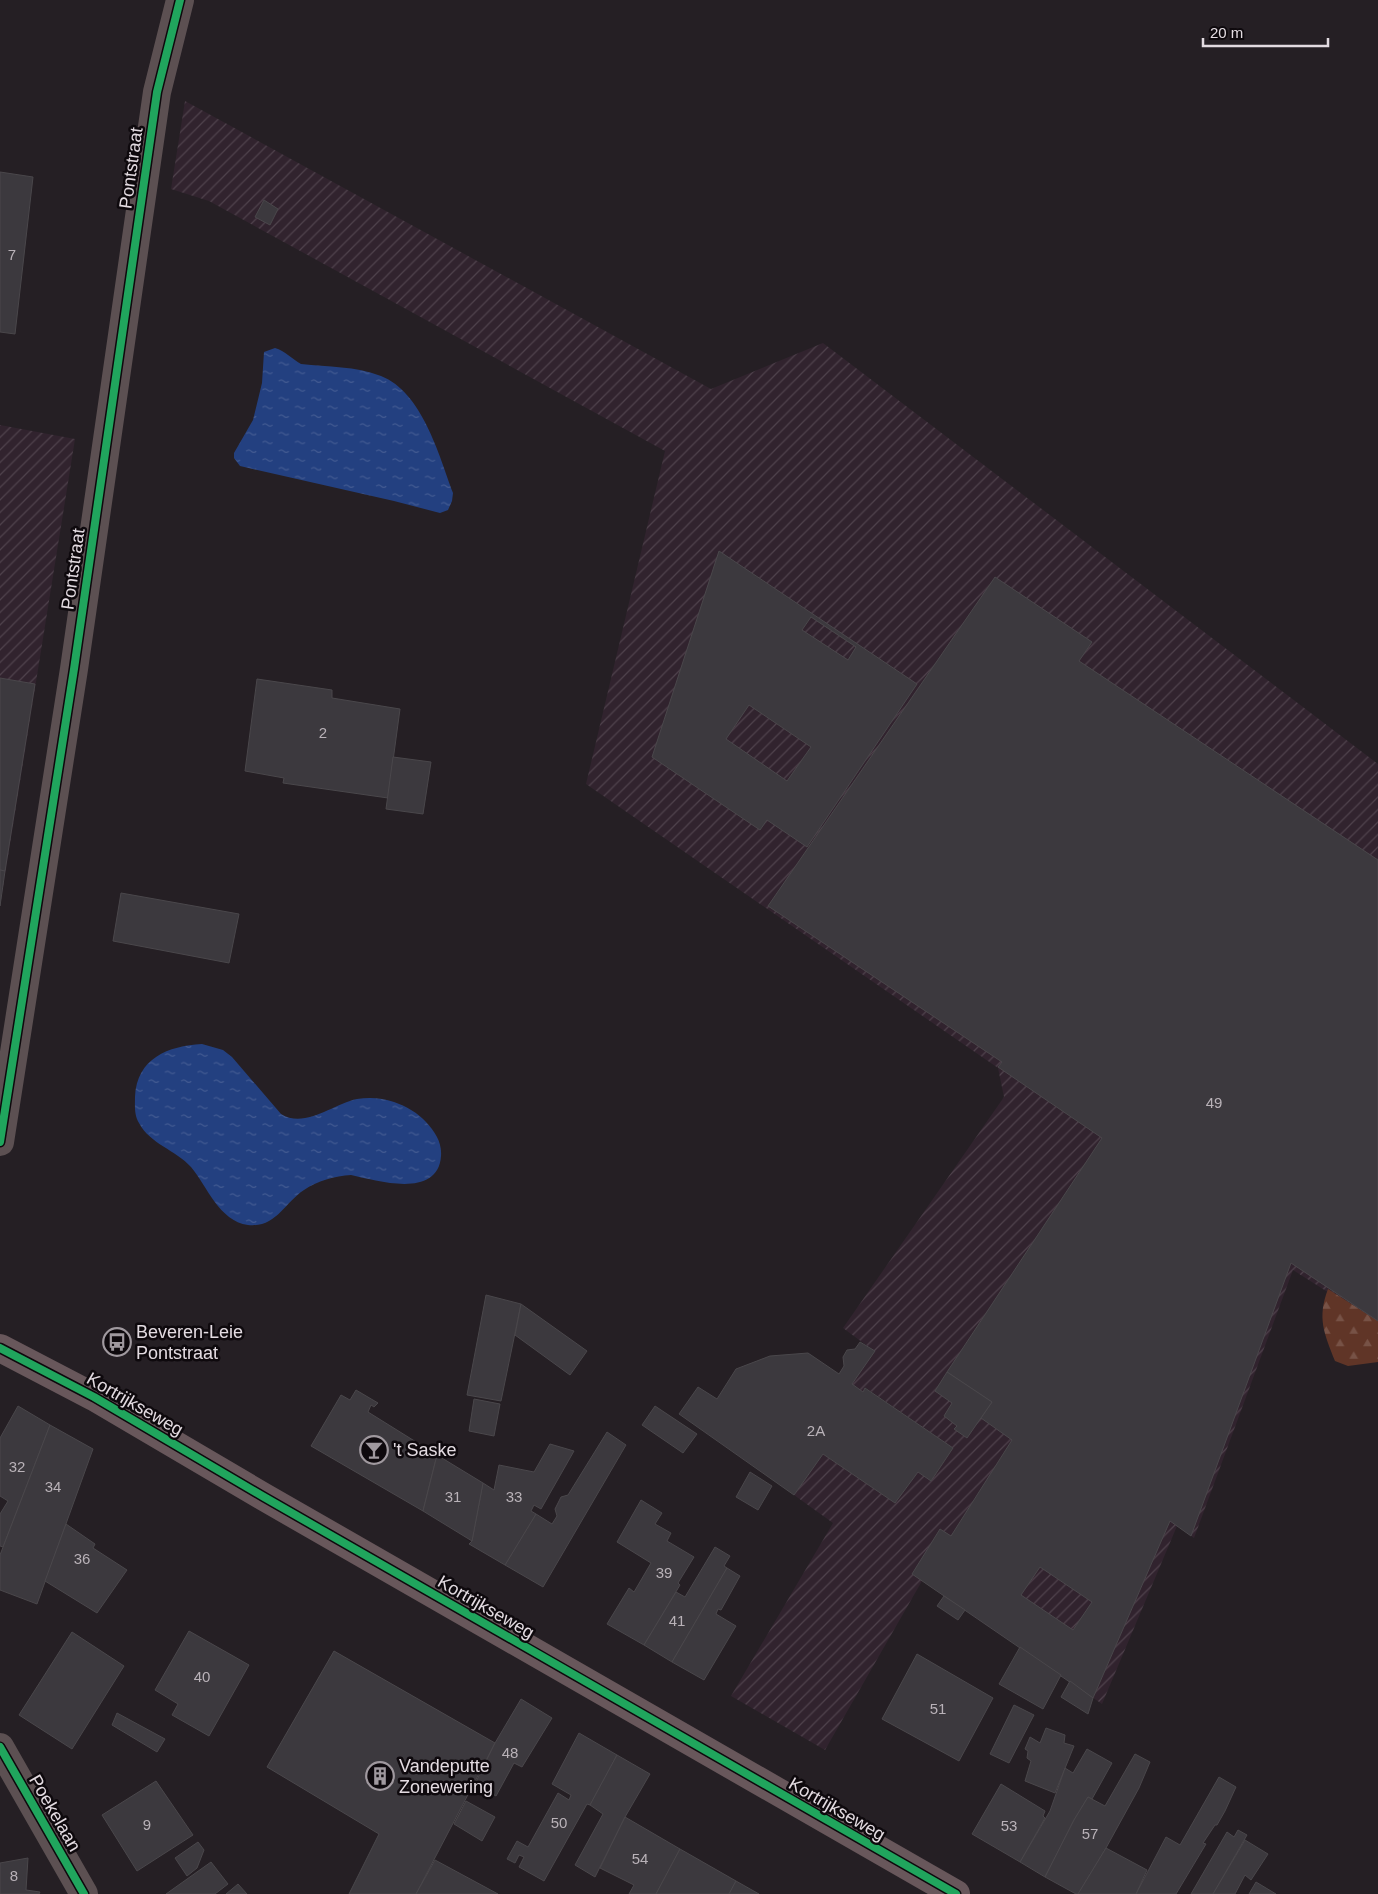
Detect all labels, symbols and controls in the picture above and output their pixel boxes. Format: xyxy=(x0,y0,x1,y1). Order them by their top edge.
scale bar xyxy=(1203,15,1328,47)
text: 20 m xyxy=(1210,24,1243,41)
street label: Pontstraat xyxy=(115,126,147,210)
house number: 7 xyxy=(8,246,16,263)
street label: Pontstraat xyxy=(57,527,89,611)
house number: 2 xyxy=(319,724,327,741)
house number: 49 xyxy=(1206,1094,1222,1111)
place label: Beveren-Leie Pontstraat xyxy=(136,1322,243,1363)
bus stop icon: Beveren-Leie Pontstraat xyxy=(102,1327,132,1357)
street label: Kortrijkseweg xyxy=(83,1368,187,1440)
house number: 2A xyxy=(807,1422,825,1439)
bar icon: 't Saske xyxy=(359,1435,389,1465)
place label: 't Saske xyxy=(393,1440,456,1460)
house number: 32 xyxy=(9,1458,25,1475)
house number: 34 xyxy=(45,1478,61,1495)
house number: 31 xyxy=(445,1488,461,1505)
house number: 33 xyxy=(506,1488,522,1505)
house number: 36 xyxy=(74,1550,90,1567)
house number: 39 xyxy=(656,1564,672,1581)
street label: Kortrijkseweg xyxy=(434,1571,538,1643)
house number: 41 xyxy=(669,1612,685,1629)
house number: 40 xyxy=(194,1668,210,1685)
house number: 51 xyxy=(930,1700,946,1717)
house number: 48 xyxy=(502,1744,518,1761)
place label: Vandeputte Zonewering xyxy=(399,1756,493,1797)
building icon: Vandeputte Zonewering xyxy=(365,1761,395,1791)
street label: Poekelaan xyxy=(25,1771,85,1855)
street label: Kortrijkseweg xyxy=(785,1773,889,1845)
house number: 50 xyxy=(551,1814,567,1831)
house number: 9 xyxy=(143,1816,151,1833)
house number: 53 xyxy=(1001,1817,1017,1834)
house number: 57 xyxy=(1082,1825,1098,1842)
house number: 54 xyxy=(632,1850,648,1867)
house number: 8 xyxy=(10,1867,18,1884)

